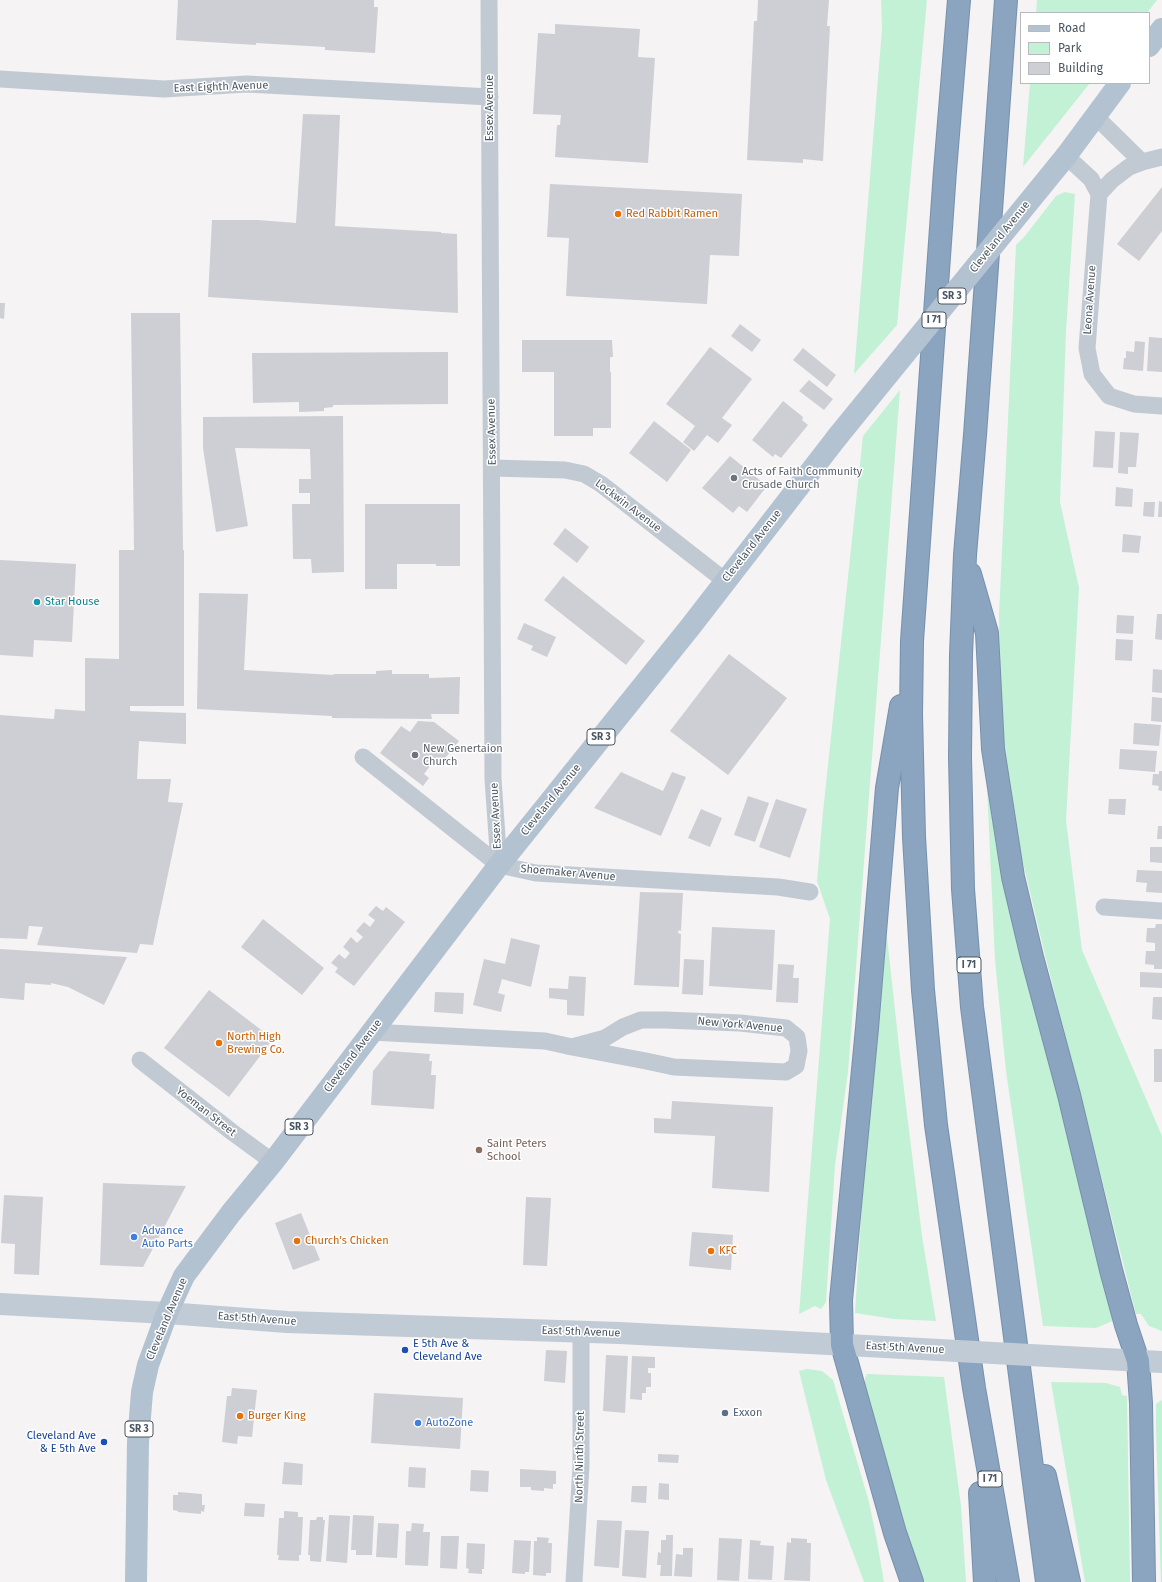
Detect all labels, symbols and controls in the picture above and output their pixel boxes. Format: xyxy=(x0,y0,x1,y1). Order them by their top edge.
legend xyxy=(1020,12,1150,84)
text: Road xyxy=(1058,21,1086,35)
text: Park xyxy=(1058,41,1082,55)
text: Building xyxy=(1058,61,1103,75)
street label: Essex Avenue xyxy=(483,75,497,141)
street label: East Eighth Avenue xyxy=(173,79,269,95)
street label: Cleveland Avenue xyxy=(967,199,1033,275)
place label: Red Rabbit Ramen xyxy=(626,207,718,221)
marker: Red Rabbit Ramen xyxy=(613,209,623,219)
street label: Leona Avenue xyxy=(1081,265,1099,335)
road number: SR 3 xyxy=(938,288,966,304)
road number: I 71 xyxy=(922,312,946,328)
street label: Essex Avenue xyxy=(485,399,499,465)
place label: Acts of Faith Community Crusade Church xyxy=(742,465,862,491)
marker: Acts of Faith Community Crusade Church xyxy=(729,473,739,483)
street label: Lockwin Avenue xyxy=(592,477,664,535)
street label: Cleveland Avenue xyxy=(720,507,784,585)
place label: Star House xyxy=(45,595,99,609)
marker: Star House xyxy=(32,597,42,607)
road number: SR 3 xyxy=(587,729,615,745)
place label: New Genertaion Church xyxy=(423,742,503,768)
marker: New Genertaion Church xyxy=(410,750,420,760)
street label: Cleveland Avenue xyxy=(518,762,584,838)
street label: Essex Avenue xyxy=(488,782,504,850)
street label: Shoemaker Avenue xyxy=(520,862,616,884)
road number: I 71 xyxy=(957,957,981,973)
street label: New York Avenue xyxy=(697,1015,783,1035)
street label: Cleveland Avenue xyxy=(321,1017,385,1095)
place label: North High Brewing Co. xyxy=(227,1030,285,1056)
marker: North High Brewing Co. xyxy=(214,1038,224,1048)
street label: Yoeman Street xyxy=(173,1085,239,1139)
road number: SR 3 xyxy=(285,1119,313,1135)
place label: Saint Peters School xyxy=(487,1137,546,1163)
marker: Saint Peters School xyxy=(474,1145,484,1155)
place label: Advance Auto Parts xyxy=(142,1224,193,1250)
marker: Advance Auto Parts xyxy=(129,1232,139,1242)
place label: Church's Chicken xyxy=(305,1234,389,1248)
marker: Church's Chicken xyxy=(292,1236,302,1246)
place label: KFC xyxy=(719,1244,737,1258)
marker: KFC xyxy=(706,1246,716,1256)
street label: Cleveland Avenue xyxy=(144,1276,190,1362)
street label: East 5th Avenue xyxy=(217,1310,297,1328)
street label: East 5th Avenue xyxy=(541,1324,621,1340)
place label: E 5th Ave & Cleveland Ave xyxy=(413,1337,482,1363)
street label: East 5th Avenue xyxy=(865,1339,945,1357)
marker: E 5th Ave & Cleveland Ave xyxy=(400,1345,410,1355)
place label: Exxon xyxy=(733,1406,762,1420)
marker: Exxon xyxy=(720,1408,730,1418)
place label: Burger King xyxy=(248,1409,306,1423)
marker: Burger King xyxy=(235,1411,245,1421)
street label: North Ninth Street xyxy=(573,1411,587,1503)
place label: AutoZone xyxy=(426,1416,473,1430)
marker: AutoZone xyxy=(413,1418,423,1428)
road number: SR 3 xyxy=(125,1421,153,1437)
place label: Cleveland Ave & E 5th Ave xyxy=(27,1429,96,1455)
marker: Cleveland Ave & E 5th Ave xyxy=(99,1437,109,1447)
road number: I 71 xyxy=(978,1471,1002,1487)

